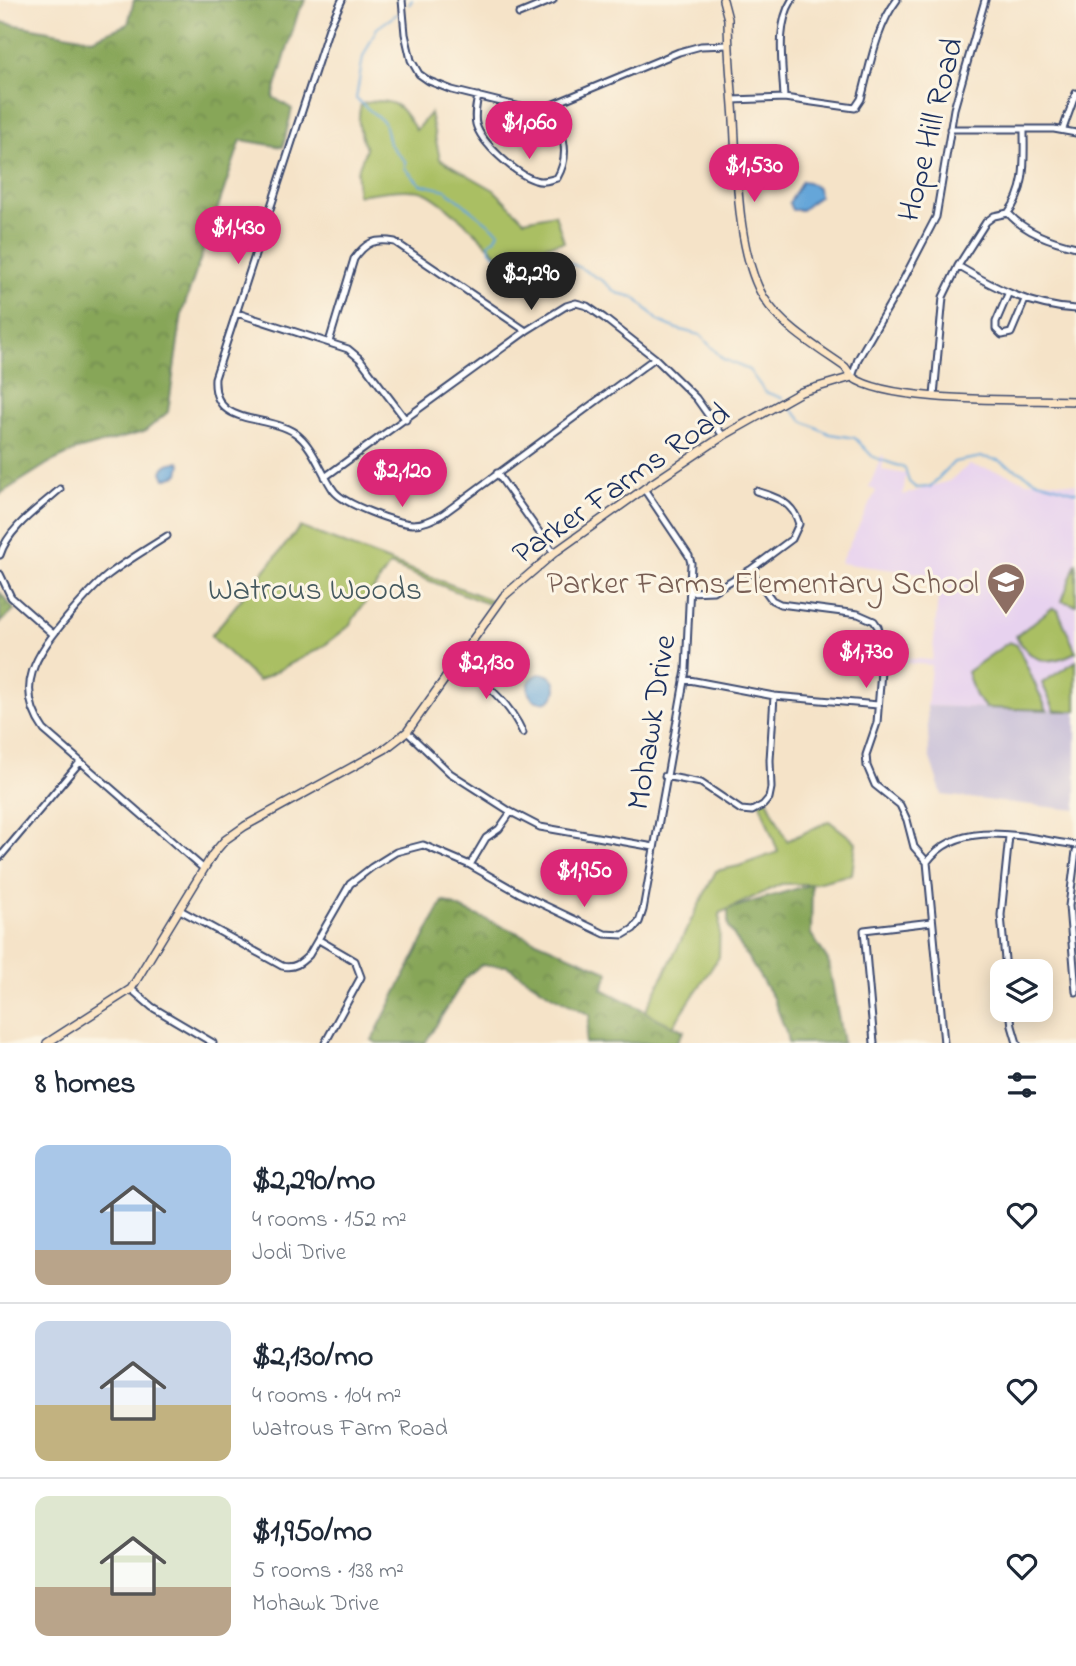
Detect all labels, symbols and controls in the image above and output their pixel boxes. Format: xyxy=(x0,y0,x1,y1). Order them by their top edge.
street label: Hope Hill Road xyxy=(887,33,978,227)
pin: $1,060 xyxy=(472,102,586,161)
text: $1,060 xyxy=(501,107,557,140)
pin: $1,530 xyxy=(697,144,811,204)
text: $1,530 xyxy=(725,150,783,183)
pin: $1,430 xyxy=(181,206,295,266)
text: $1,430 xyxy=(211,212,265,245)
pin: $2,290 xyxy=(474,252,588,312)
text: $2,290 xyxy=(502,258,560,291)
street label: Parker Farms Road xyxy=(503,392,741,578)
pin: $2,120 xyxy=(345,449,459,509)
text: $2,120 xyxy=(373,455,431,488)
school or university icon: Parker Farms Elementary School xyxy=(985,561,1027,616)
place label: Parker Farms Elementary School xyxy=(546,562,979,609)
park label: Watrous Woods xyxy=(208,568,422,615)
pin: $1,730 xyxy=(809,630,923,690)
street label: Mohawk Drive xyxy=(616,631,691,814)
text: $1,730 xyxy=(839,636,893,669)
pin: $2,130 xyxy=(429,642,543,701)
text: $2,130 xyxy=(458,647,514,680)
pin: $1,950 xyxy=(527,850,641,909)
text: $1,950 xyxy=(556,855,612,888)
map controls xyxy=(990,959,1053,1022)
button: layers xyxy=(990,959,1053,1022)
text: 8 homes xyxy=(35,1063,136,1107)
icon: filters xyxy=(1003,1066,1041,1104)
text: $2,290/mo xyxy=(252,1160,375,1204)
icon: home xyxy=(91,1173,175,1257)
icon: heart xyxy=(1003,1196,1041,1234)
text: 4 rooms · 152 m² xyxy=(252,1204,407,1237)
text: Jodi Drive xyxy=(252,1237,346,1270)
text: $2,130/mo xyxy=(252,1336,373,1380)
icon: home xyxy=(91,1349,175,1433)
icon: heart xyxy=(1003,1372,1041,1410)
text: 4 rooms · 104 m² xyxy=(252,1380,401,1413)
text: Watrous Farm Road xyxy=(252,1413,448,1446)
text: $1,950/mo xyxy=(252,1511,372,1555)
icon: home xyxy=(91,1524,175,1608)
icon: heart xyxy=(1003,1547,1041,1585)
text: 5 rooms · 138 m² xyxy=(252,1555,404,1588)
text: Mohawk Drive xyxy=(252,1588,379,1621)

